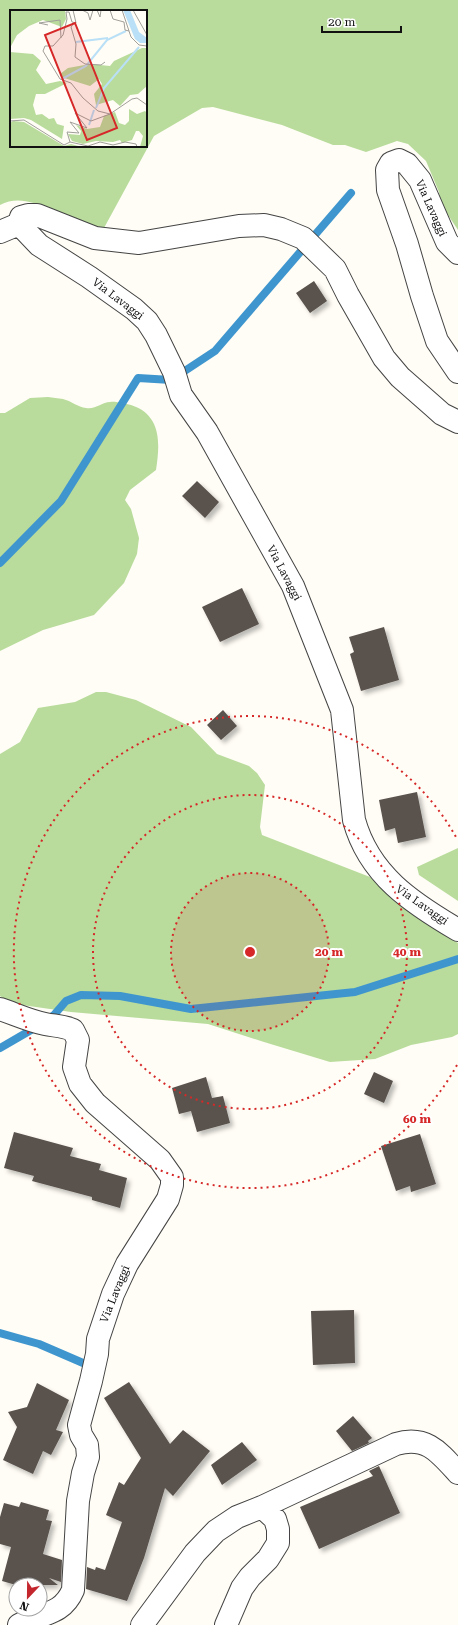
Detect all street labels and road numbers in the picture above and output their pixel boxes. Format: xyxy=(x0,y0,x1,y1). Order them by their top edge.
street label: Via Lavaggi xyxy=(413,178,449,239)
street label: Via Lavaggi xyxy=(90,276,147,323)
street label: Via Lavaggi xyxy=(264,543,304,603)
street label: Via Lavaggi xyxy=(393,882,451,928)
street label: Via Lavaggi xyxy=(98,1263,133,1325)

